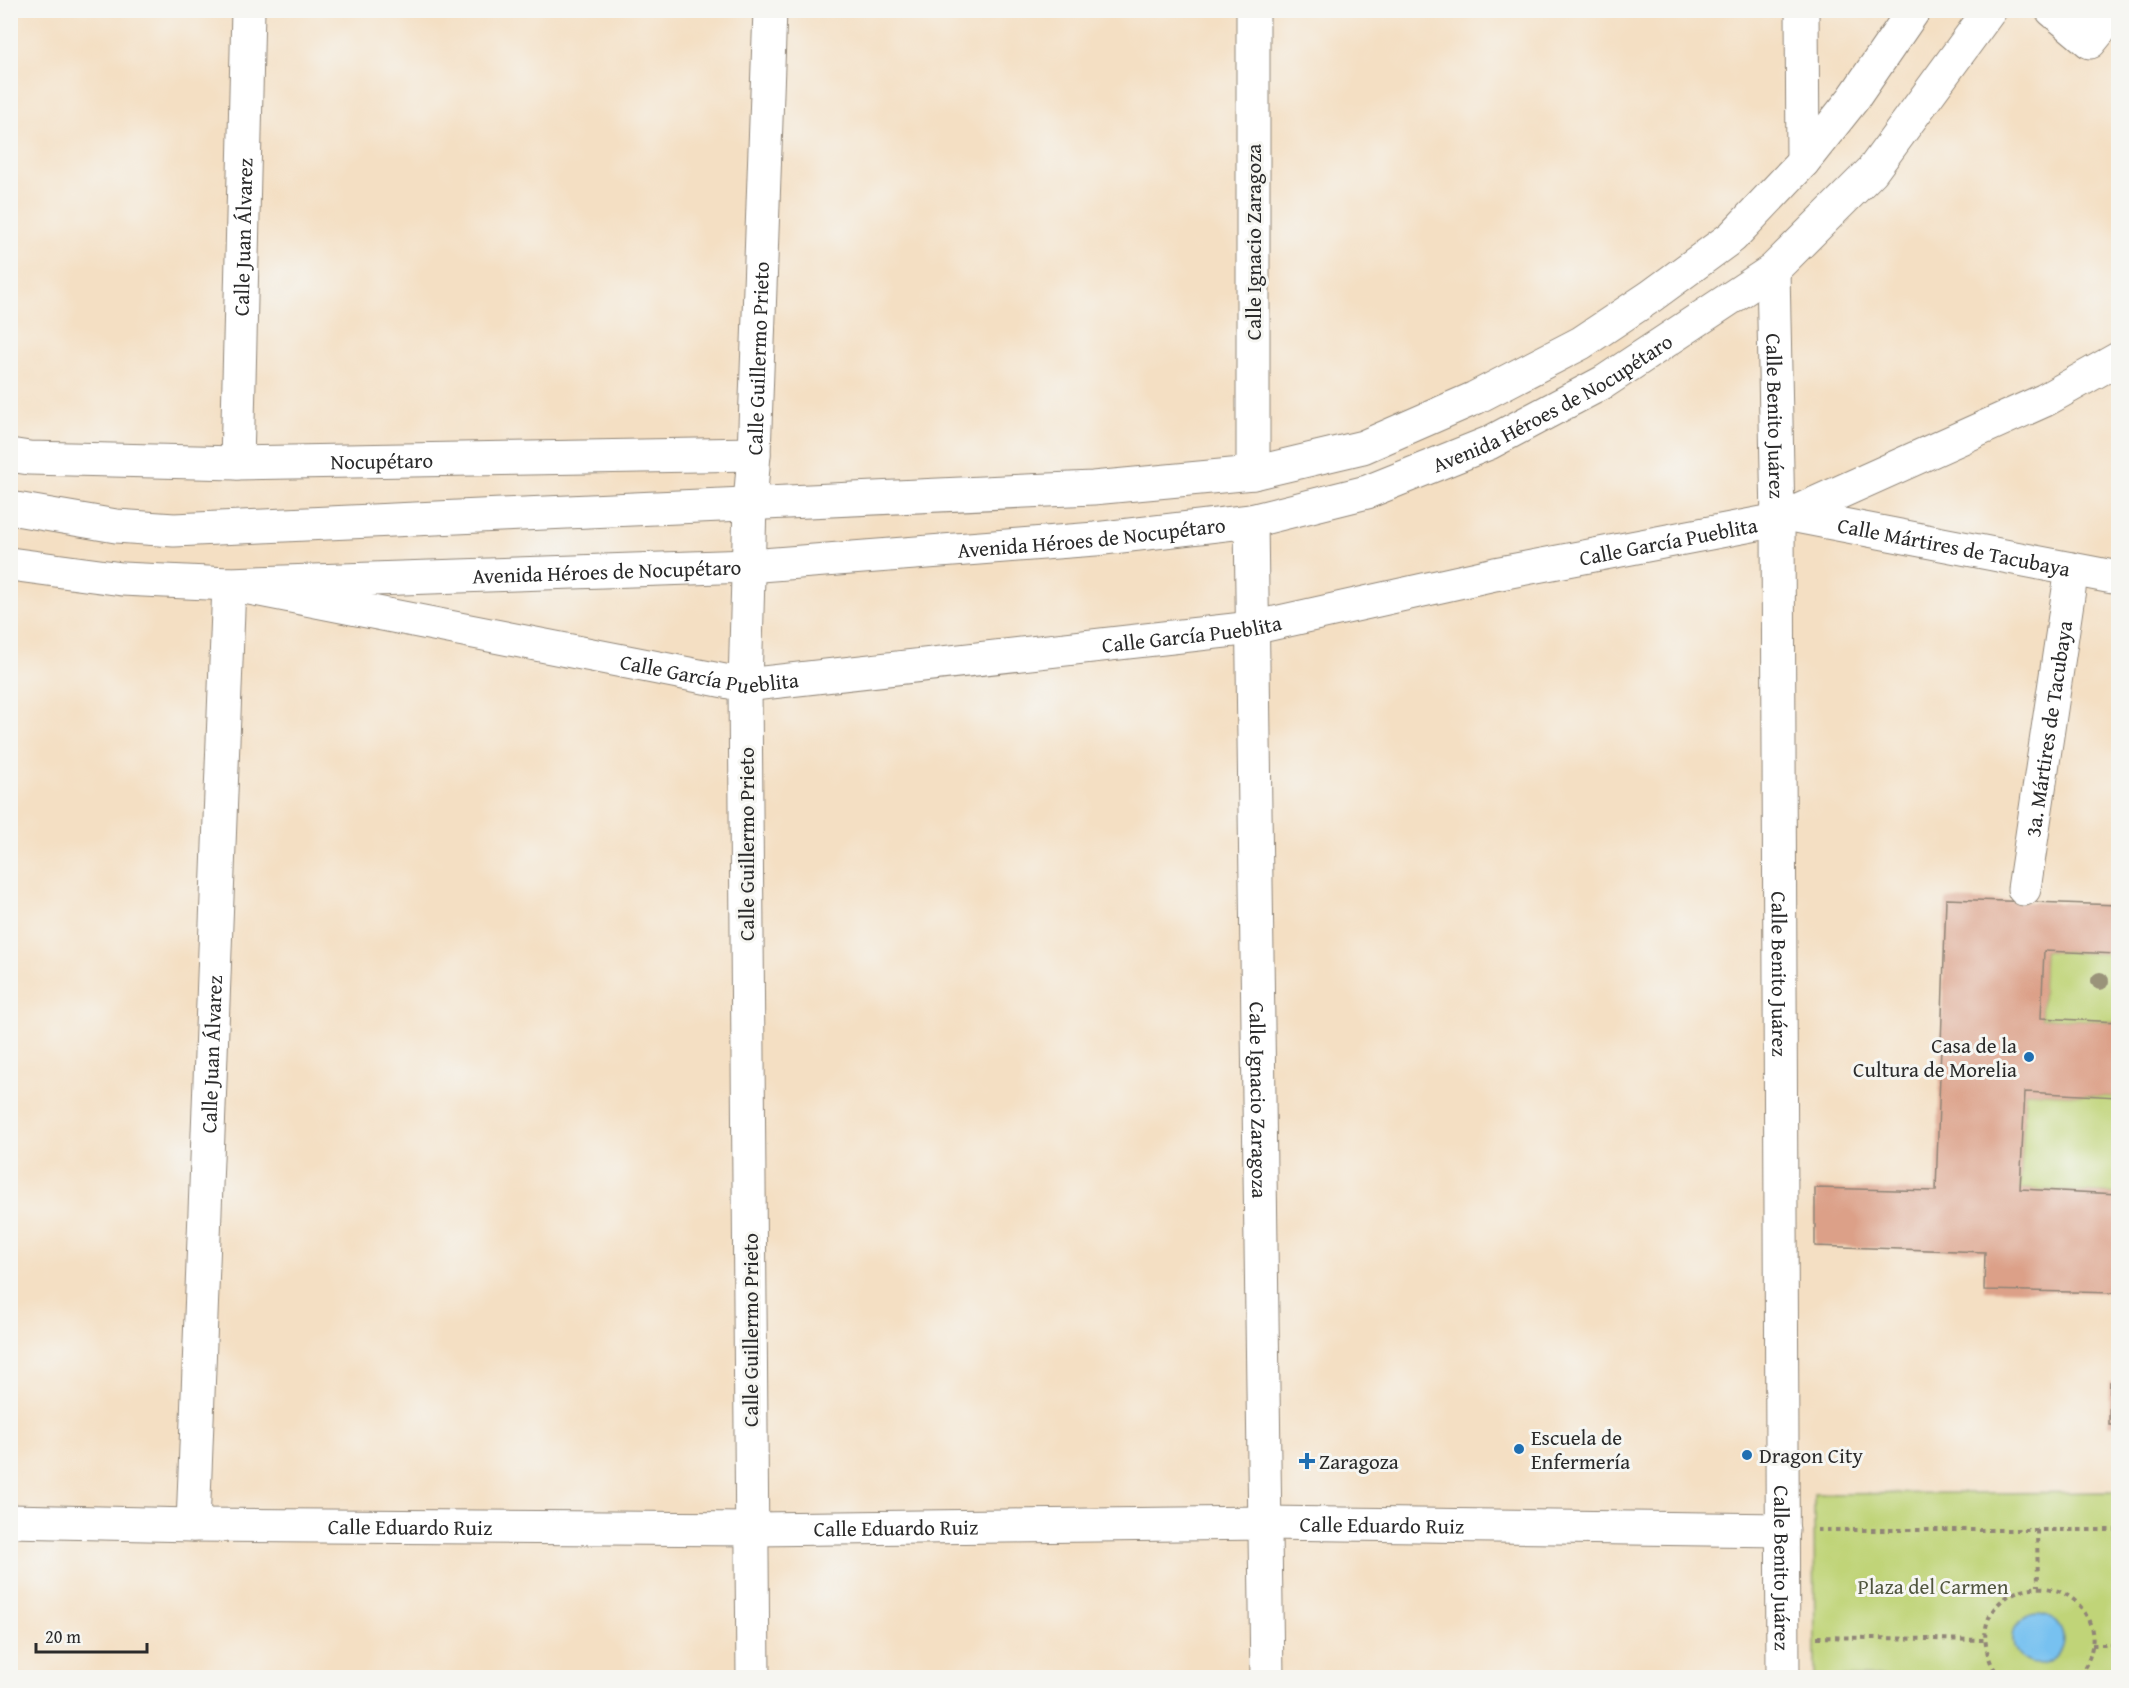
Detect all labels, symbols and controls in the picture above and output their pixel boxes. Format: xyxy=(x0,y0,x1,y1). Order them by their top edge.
street label: Calle Ignacio Zaragoza xyxy=(1238,144,1269,340)
street label: Calle Juan Álvarez xyxy=(225,158,260,316)
street label: Calle Guillermo Prieto xyxy=(738,261,776,456)
street label: Avenida Héroes de Nocupétaro xyxy=(1427,326,1678,480)
street label: Calle Benito Juárez xyxy=(1759,333,1793,499)
street label: Nocupétaro xyxy=(330,444,433,477)
street label: Avenida Héroes de Nocupétaro xyxy=(956,509,1227,565)
street label: Calle García Pueblita xyxy=(1577,509,1760,573)
street label: Calle Mártires de Tacubaya xyxy=(1835,509,2073,584)
street label: Avenida Héroes de Nocupétaro xyxy=(472,551,742,591)
street label: Calle García Pueblita xyxy=(1100,606,1284,660)
street label: 3a. Mártires de Tacubaya xyxy=(2017,618,2080,839)
street label: Calle García Pueblita xyxy=(618,645,800,701)
street label: Calle Guillermo Prieto xyxy=(731,747,762,941)
street label: Calle Benito Juárez xyxy=(1764,891,1796,1057)
street label: Calle Juan Álvarez xyxy=(192,975,230,1134)
street label: Calle Ignacio Zaragoza xyxy=(1242,1001,1276,1199)
place label: Casa de la Cultura de Morelia xyxy=(1853,1030,2017,1085)
marker: Casa de la Cultura de Morelia xyxy=(2022,1050,2036,1064)
street label: Calle Guillermo Prieto xyxy=(735,1233,766,1427)
place label: Escuela de Enfermería xyxy=(1531,1422,1630,1477)
place label: Dragon City xyxy=(1759,1440,1863,1471)
marker: Escuela de Enfermería xyxy=(1512,1442,1526,1456)
place label: Zaragoza xyxy=(1319,1446,1399,1477)
marker: Dragon City xyxy=(1740,1448,1754,1462)
marker: Zaragoza xyxy=(1300,1454,1314,1468)
street label: Calle Benito Juárez xyxy=(1767,1485,1798,1651)
street label: Calle Eduardo Ruiz xyxy=(1299,1508,1464,1541)
street label: Calle Eduardo Ruiz xyxy=(328,1510,492,1543)
street label: Calle Eduardo Ruiz xyxy=(814,1511,978,1544)
park label: Plaza del Carmen xyxy=(1857,1571,2009,1602)
scale bar xyxy=(36,1616,147,1654)
text: 20 m xyxy=(45,1623,81,1650)

